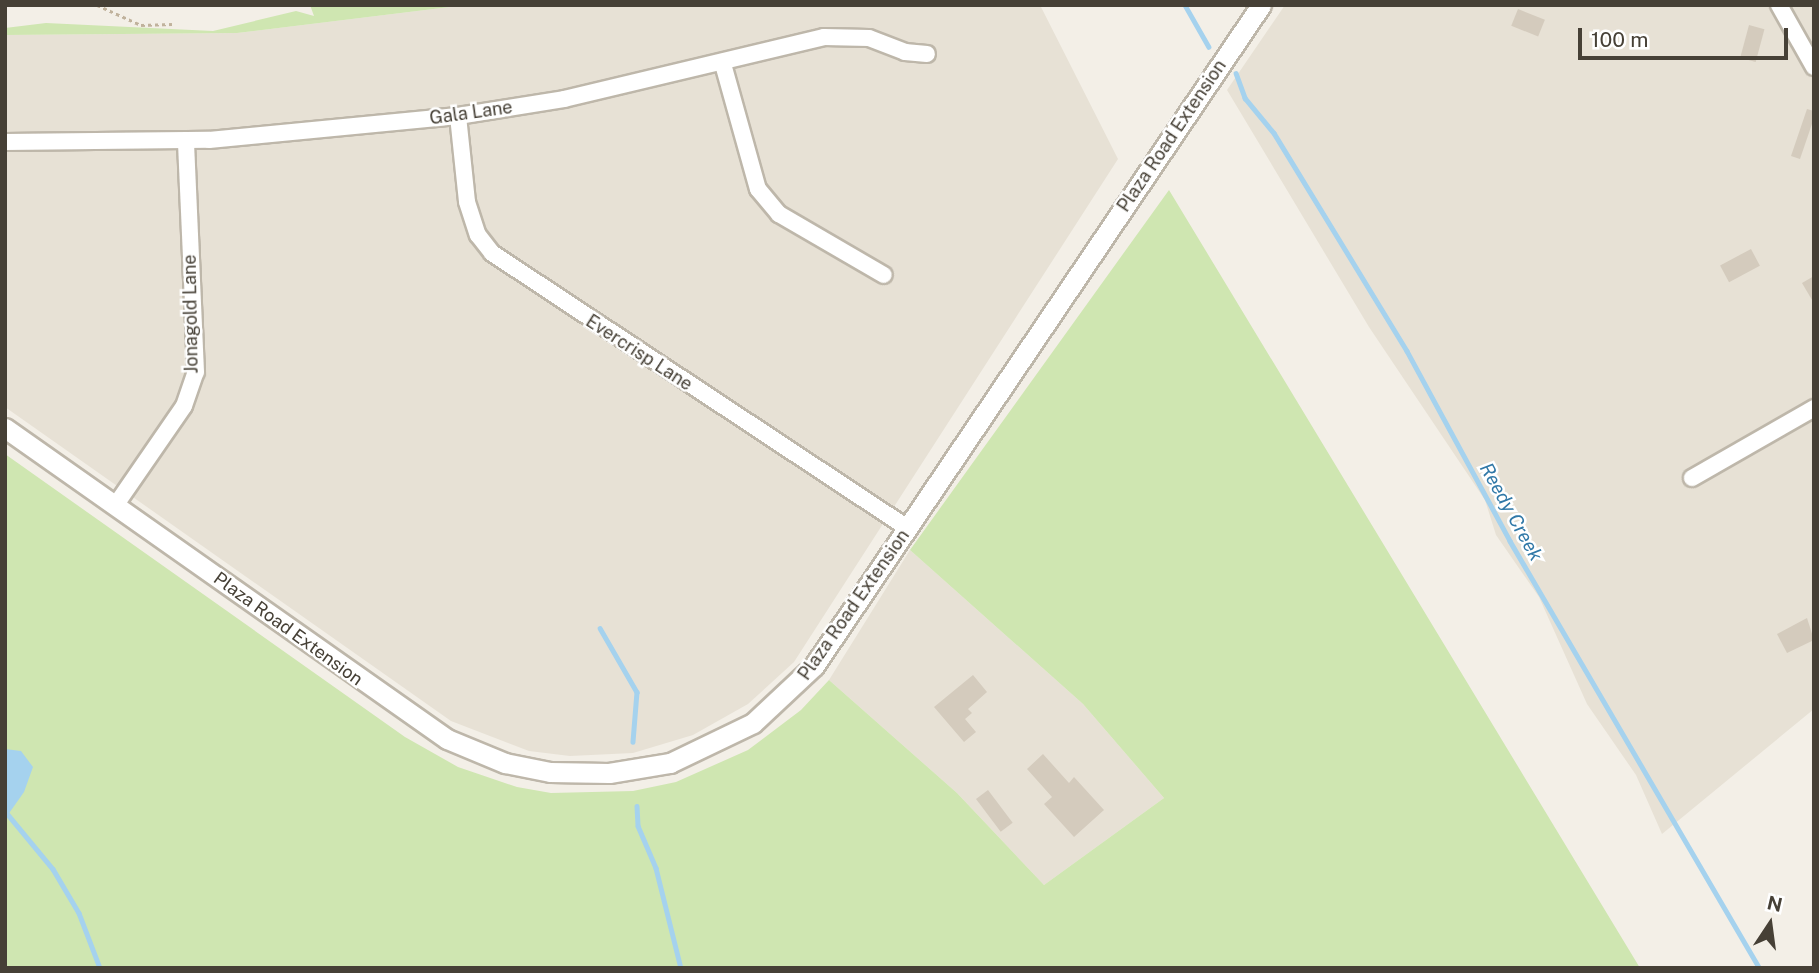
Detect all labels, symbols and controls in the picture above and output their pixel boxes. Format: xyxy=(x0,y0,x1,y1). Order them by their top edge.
scale bar xyxy=(1581,14,1791,58)
text: 100 m xyxy=(1591,27,1648,52)
street label: Plaza Road Extension xyxy=(1113,56,1231,216)
street label: Gala Lane xyxy=(428,96,514,130)
street label: Jonagold Lane xyxy=(179,254,203,374)
street label: Evercrisp Lane xyxy=(582,310,696,396)
water label: Reedy Creek xyxy=(1475,459,1547,565)
street label: Plaza Road Extension xyxy=(794,526,914,684)
street label: Plaza Road Extension xyxy=(209,568,367,690)
north arrow xyxy=(1735,889,1805,959)
text: N xyxy=(1765,891,1784,916)

